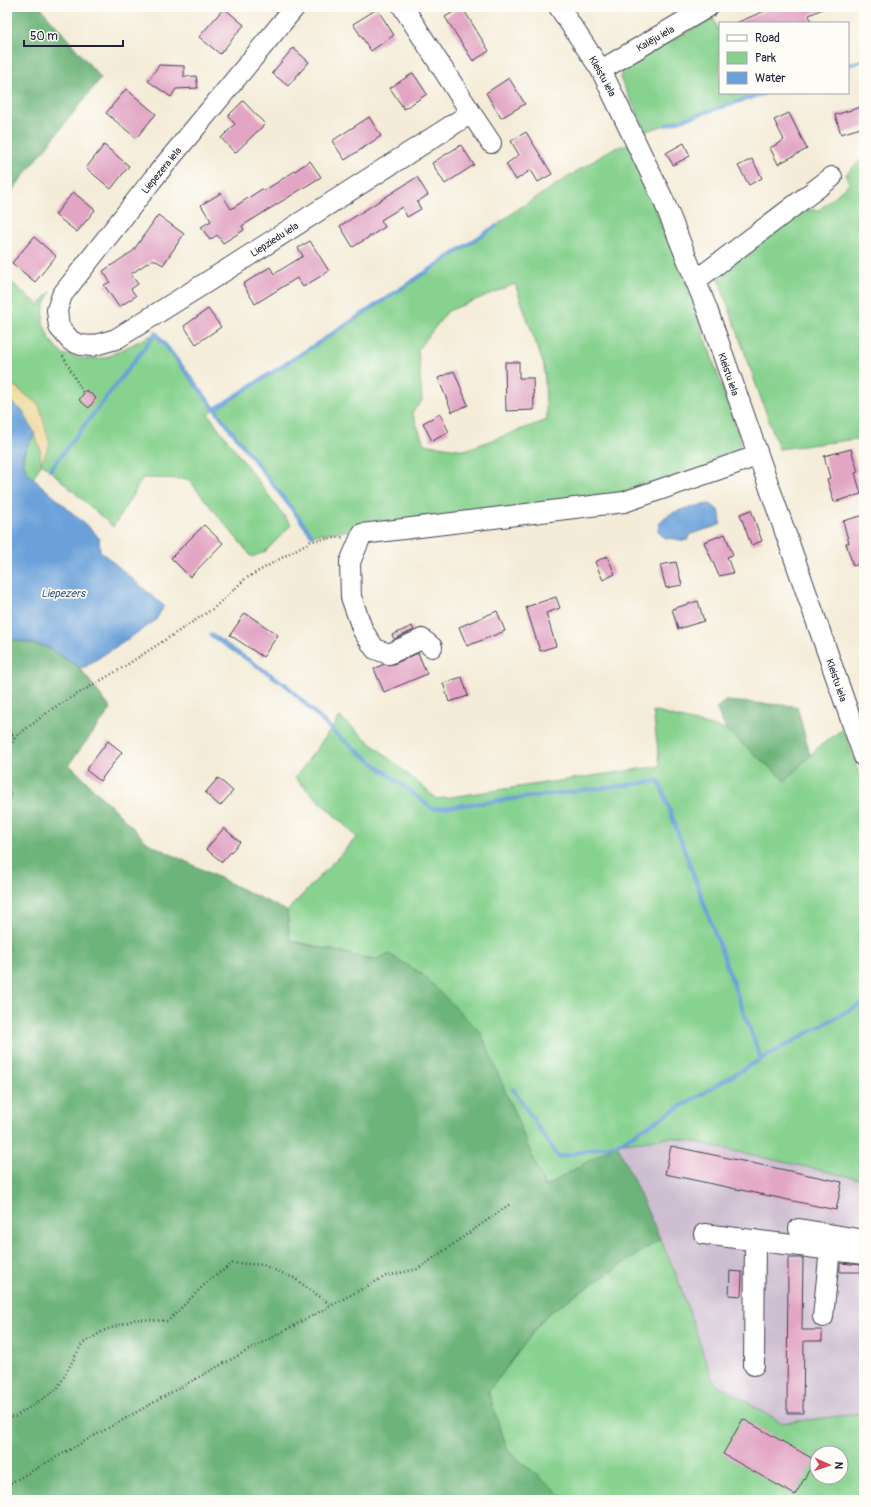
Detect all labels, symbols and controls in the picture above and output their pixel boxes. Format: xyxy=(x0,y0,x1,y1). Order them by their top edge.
scale bar xyxy=(24,22,123,48)
legend xyxy=(719,22,849,94)
street label: Kalēju iela xyxy=(635,23,677,54)
text: 50 m xyxy=(30,29,58,44)
text: Road xyxy=(755,31,780,46)
text: Park xyxy=(755,51,776,66)
street label: Kleistu iela xyxy=(586,54,618,99)
text: Water xyxy=(755,71,786,86)
street label: Liepezera iela xyxy=(139,145,184,196)
street label: Liepziedu iela xyxy=(248,220,301,260)
street label: Kleistu iela xyxy=(715,351,741,398)
water label: Liepezers xyxy=(41,587,86,600)
street label: Kleistu iela xyxy=(823,657,849,704)
north arrow xyxy=(809,1445,849,1485)
text: N xyxy=(832,1461,845,1470)

